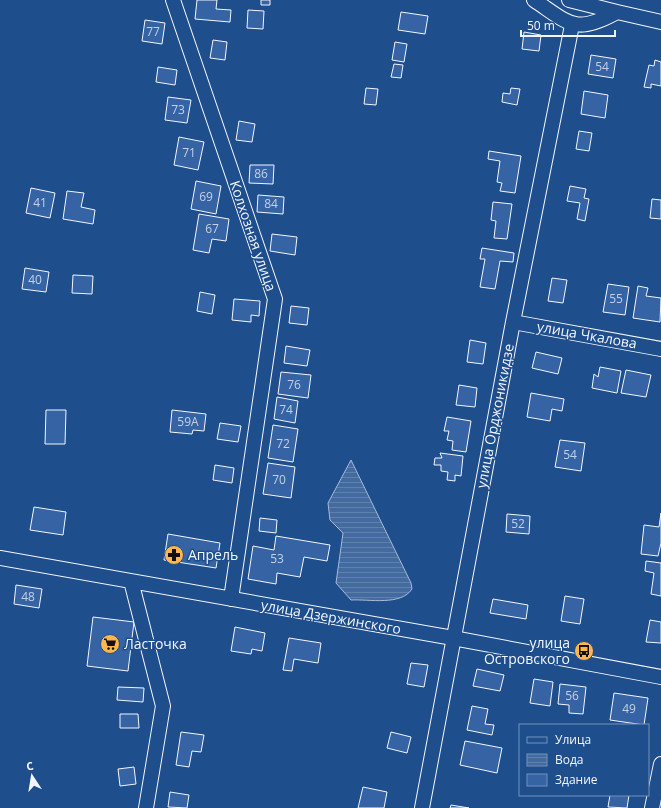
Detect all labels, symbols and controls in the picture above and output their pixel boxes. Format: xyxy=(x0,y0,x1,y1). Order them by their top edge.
scale bar xyxy=(521,12,615,38)
text: 50 m xyxy=(527,17,555,34)
house number: 77 xyxy=(146,23,160,40)
house number: 54 xyxy=(595,58,609,75)
house number: 73 xyxy=(171,101,185,118)
house number: 71 xyxy=(182,144,196,161)
house number: 86 xyxy=(254,165,268,182)
street label: Колхозная улица xyxy=(226,178,281,294)
house number: 69 xyxy=(199,188,213,205)
house number: 41 xyxy=(33,194,47,211)
house number: 84 xyxy=(264,195,278,212)
house number: 67 xyxy=(205,220,219,237)
house number: 40 xyxy=(28,271,42,288)
house number: 55 xyxy=(609,290,623,307)
street label: улица Чкалова xyxy=(536,316,639,353)
street label: улица Орджоникидзе xyxy=(471,342,518,490)
house number: 76 xyxy=(287,376,301,393)
house number: 74 xyxy=(279,401,293,418)
house number: 59А xyxy=(177,413,199,430)
house number: 72 xyxy=(276,435,290,452)
house number: 54 xyxy=(563,446,577,463)
house number: 70 xyxy=(272,471,286,488)
house number: 52 xyxy=(511,515,525,532)
pharmacy icon: Апрель xyxy=(163,544,185,566)
place label: Апрель xyxy=(188,545,238,564)
house number: 53 xyxy=(270,550,284,567)
house number: 48 xyxy=(21,588,35,605)
street label: улица Дзержинского xyxy=(260,595,403,638)
supermarket icon: Ласточка xyxy=(99,633,121,655)
place label: улица Островского xyxy=(484,633,570,668)
place label: Ласточка xyxy=(124,634,187,653)
bus stop icon: улица Островского xyxy=(573,640,595,662)
house number: 56 xyxy=(565,687,579,704)
house number: 49 xyxy=(622,700,636,717)
legend xyxy=(519,724,649,796)
text: Улица xyxy=(555,731,591,748)
text: Вода xyxy=(555,751,584,768)
north arrow xyxy=(12,756,52,796)
text: С xyxy=(25,758,35,774)
text: Здание xyxy=(555,771,598,788)

